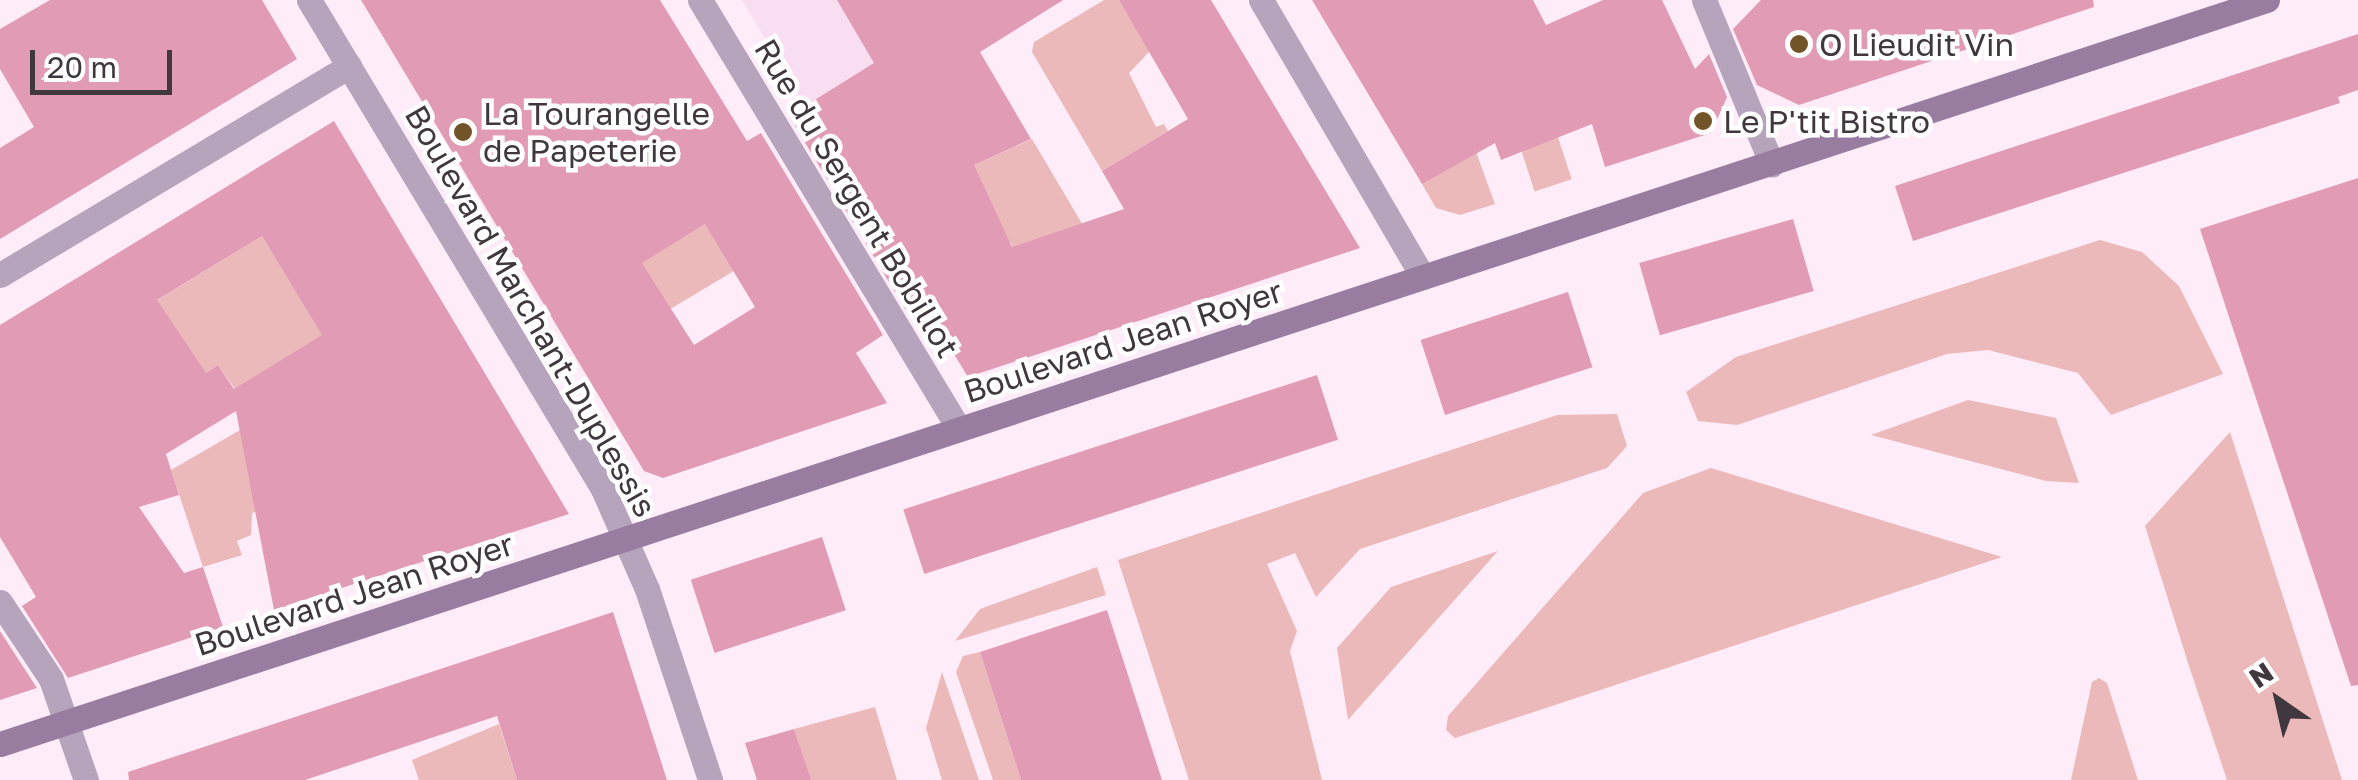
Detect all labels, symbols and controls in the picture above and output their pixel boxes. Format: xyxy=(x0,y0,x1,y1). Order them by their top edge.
place label: O Lieudit Vin xyxy=(1819,25,2014,63)
scale bar xyxy=(35,30,178,92)
street label: Rue du Sergent Bobillot xyxy=(747,32,967,364)
marker: O Lieudit Vin xyxy=(1788,33,1810,55)
text: 20 m xyxy=(47,49,117,85)
place label: La Tourangelle de Papeterie xyxy=(483,95,710,170)
street label: Boulevard Marchant-Duplessis xyxy=(397,98,665,524)
place label: Le P'tit Bistro xyxy=(1723,102,1930,140)
marker: Le P'tit Bistro xyxy=(1692,110,1714,132)
marker: La Tourangelle de Papeterie xyxy=(452,121,474,143)
street label: Boulevard Jean Royer xyxy=(959,271,1287,411)
street label: Boulevard Jean Royer xyxy=(190,524,518,664)
north arrow xyxy=(2228,650,2328,750)
text: N xyxy=(2243,655,2279,694)

